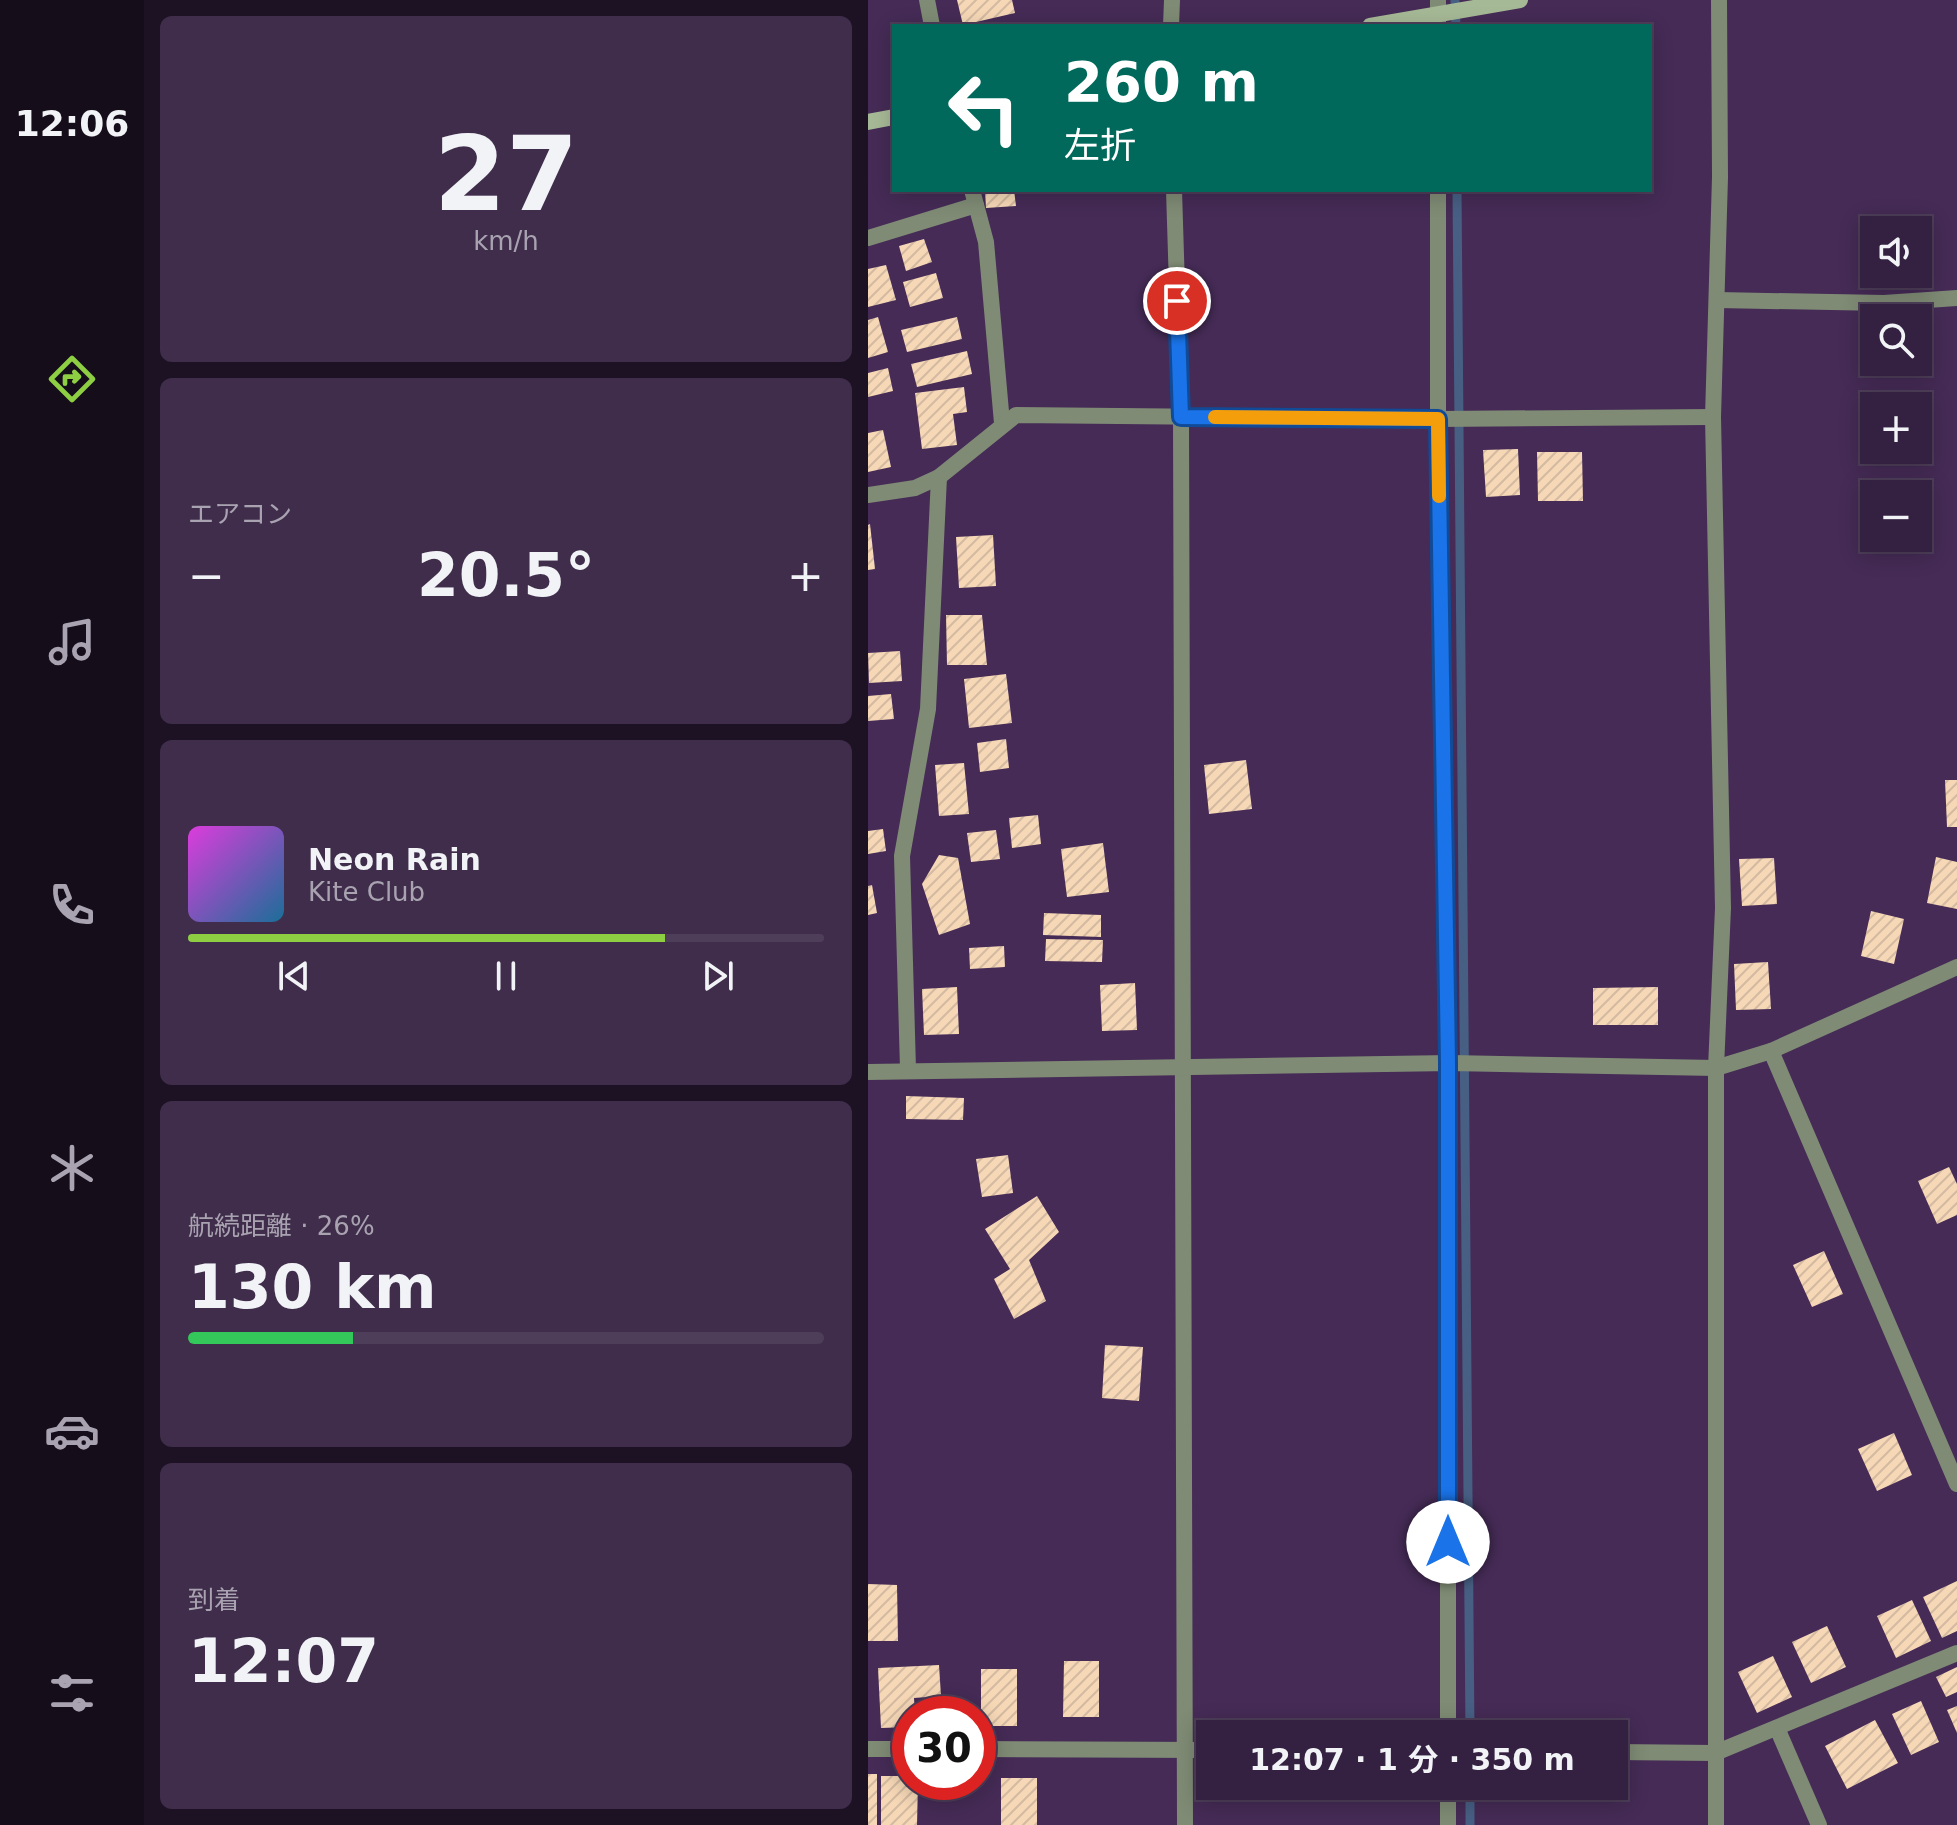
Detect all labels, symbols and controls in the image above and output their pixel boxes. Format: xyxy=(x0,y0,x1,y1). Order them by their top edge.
text: 260 m xyxy=(1064,49,1259,114)
icon: left xyxy=(932,56,1036,160)
text: 12:06 xyxy=(15,103,129,144)
text: 27 xyxy=(434,113,578,235)
text: 左折 xyxy=(1064,125,1136,166)
map controls xyxy=(1860,216,1932,552)
button: sound xyxy=(1860,216,1932,288)
text: km/h xyxy=(473,226,539,256)
pin xyxy=(1143,267,1211,335)
icon: arrive xyxy=(1155,279,1199,323)
button: search xyxy=(1860,304,1932,376)
icon: directions xyxy=(44,351,100,407)
button: + xyxy=(1860,392,1932,464)
button: − xyxy=(1860,480,1932,552)
text: エアコン xyxy=(188,499,292,529)
text: 20.5° xyxy=(417,540,595,610)
text: − xyxy=(188,550,225,601)
text: + xyxy=(787,550,824,601)
icon: music xyxy=(44,614,100,670)
text: Neon Rain xyxy=(308,842,481,877)
icon: phone xyxy=(44,877,100,933)
text: Kite Club xyxy=(308,877,425,907)
icon: previous xyxy=(272,954,316,998)
icon: pause xyxy=(484,954,528,998)
icon: next xyxy=(696,954,740,998)
icon: climate xyxy=(44,1140,100,1196)
text: 航続距離 · 26% xyxy=(188,1211,375,1241)
text: 130 km xyxy=(188,1252,437,1322)
icon: car xyxy=(44,1403,100,1459)
position arrow xyxy=(1406,1500,1490,1584)
text: 到着 xyxy=(188,1585,240,1615)
text: 12:07 xyxy=(188,1626,379,1696)
icon: filters xyxy=(44,1665,100,1721)
speed limit sign: 30 xyxy=(892,1696,996,1800)
text: 12:07 · 1 分 · 350 m xyxy=(1249,1742,1575,1777)

